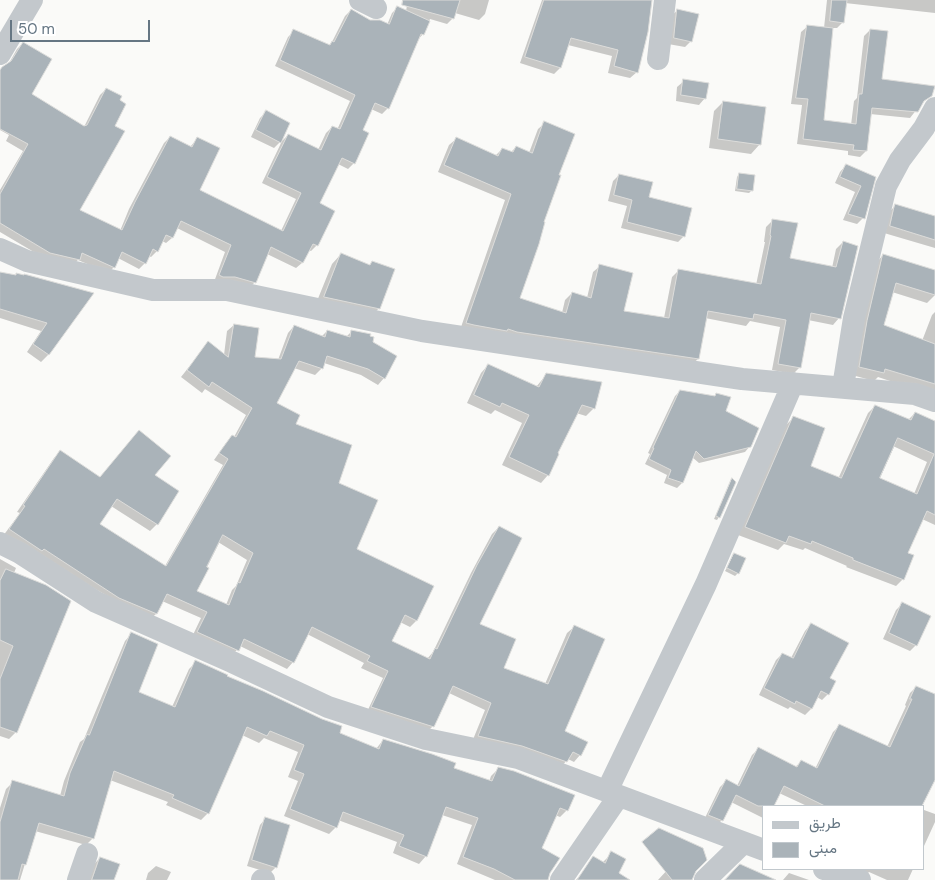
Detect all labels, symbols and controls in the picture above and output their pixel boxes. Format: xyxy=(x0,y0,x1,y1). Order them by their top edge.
scale bar xyxy=(12,10,152,42)
text: 50 m xyxy=(18,19,55,39)
legend xyxy=(762,805,925,870)
text: طريق xyxy=(809,813,841,833)
text: مبنى xyxy=(809,838,837,858)

